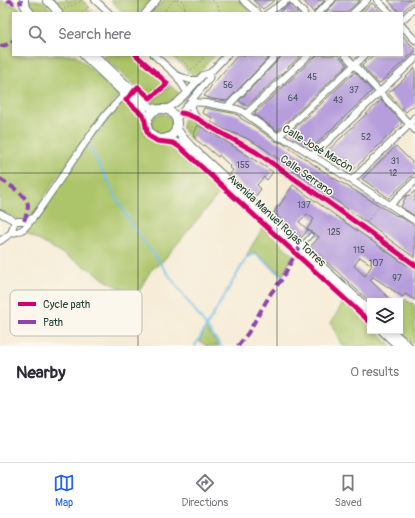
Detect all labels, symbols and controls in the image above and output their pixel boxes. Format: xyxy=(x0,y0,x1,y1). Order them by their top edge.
search box xyxy=(12,12,403,56)
icon: search xyxy=(26,23,48,45)
text: Search here xyxy=(58,25,131,44)
house number: 45 xyxy=(307,72,317,83)
house number: 56 xyxy=(223,80,233,91)
house number: 37 xyxy=(349,85,359,96)
house number: 64 xyxy=(288,93,299,104)
house number: 43 xyxy=(333,95,343,106)
street label: Calle José Macón xyxy=(280,122,355,175)
house number: 52 xyxy=(361,132,371,143)
street label: Calle Serrano xyxy=(278,152,336,199)
house number: 31 xyxy=(391,156,399,167)
house number: 155 xyxy=(236,160,250,171)
house number: 12 xyxy=(389,168,397,179)
street label: Avenida Manuel Rojas Torres xyxy=(225,172,328,269)
house number: 137 xyxy=(297,200,311,211)
house number: 125 xyxy=(327,227,341,238)
house number: 115 xyxy=(353,245,365,256)
house number: 107 xyxy=(369,258,383,269)
house number: 97 xyxy=(392,273,402,284)
legend xyxy=(10,290,142,336)
text: Cycle path xyxy=(43,298,90,311)
map controls xyxy=(367,298,403,334)
button: layers xyxy=(367,298,403,334)
text: Path xyxy=(43,316,63,329)
text: Nearby xyxy=(16,362,65,383)
text: 0 results xyxy=(350,364,399,380)
tab: Map xyxy=(53,472,75,509)
tab: Directions xyxy=(181,472,228,509)
tab: Saved xyxy=(335,472,362,509)

